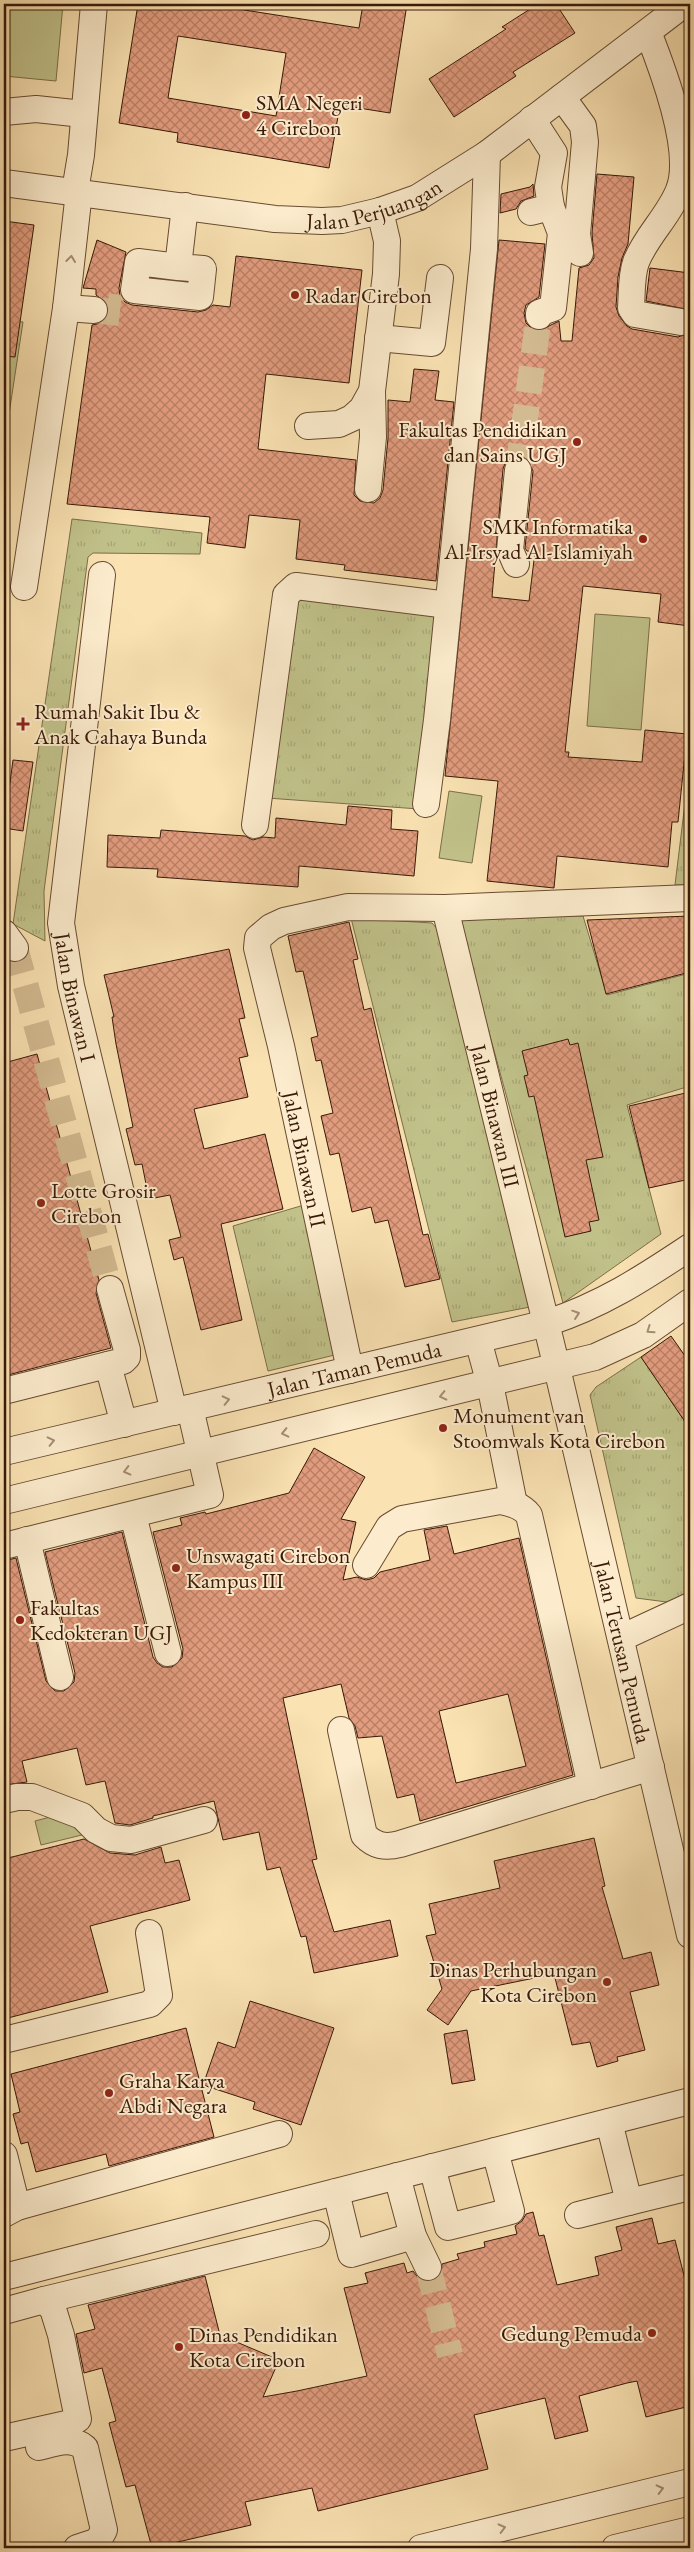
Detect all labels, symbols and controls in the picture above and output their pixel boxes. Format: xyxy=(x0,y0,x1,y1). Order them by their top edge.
place label: SMA Negeri 4 Cirebon xyxy=(256,88,363,142)
marker: SMA Negeri 4 Cirebon xyxy=(240,109,252,121)
street label: Jalan Perjuangan xyxy=(304,172,448,236)
one-way arrow xyxy=(65,255,76,263)
place label: Radar Cirebon xyxy=(305,281,432,310)
marker: Radar Cirebon xyxy=(289,289,301,301)
place label: Fakultas Pendidikan dan Sains UGJ xyxy=(398,415,567,469)
marker: Fakultas Pendidikan dan Sains UGJ xyxy=(571,436,583,448)
place label: SMK Informatika Al-Irsyad Al-Islamiyah xyxy=(443,512,633,566)
marker: SMK Informatika Al-Irsyad Al-Islamiyah xyxy=(637,533,649,545)
place label: Rumah Sakit Ibu & Anak Cahaya Bunda xyxy=(33,697,207,751)
marker: Rumah Sakit Ibu & Anak Cahaya Bunda xyxy=(16,717,30,731)
street label: Jalan Binawan I xyxy=(47,928,103,1065)
street label: Jalan Binawan III xyxy=(463,1039,527,1191)
street label: Jalan Binawan II xyxy=(275,1086,333,1231)
place label: Lotte Grosir Cirebon xyxy=(51,1176,156,1230)
marker: Lotte Grosir Cirebon xyxy=(35,1197,47,1209)
one-way arrow xyxy=(571,1309,579,1319)
one-way arrow xyxy=(646,1324,656,1333)
street label: Jalan Taman Pemuda xyxy=(263,1335,444,1404)
one-way arrow xyxy=(438,1390,447,1401)
one-way arrow xyxy=(222,1395,231,1406)
place label: Monument van Stoomwals Kota Cirebon xyxy=(453,1401,666,1455)
marker: Monument van Stoomwals Kota Cirebon xyxy=(437,1422,449,1434)
one-way arrow xyxy=(280,1427,289,1438)
one-way arrow xyxy=(47,1436,56,1447)
one-way arrow xyxy=(122,1465,131,1476)
place label: Unswagati Cirebon Kampus III xyxy=(186,1541,351,1595)
street label: Jalan Terusan Pemuda xyxy=(587,1556,659,1746)
marker: Unswagati Cirebon Kampus III xyxy=(170,1562,182,1574)
place label: Fakultas Kedokteran UGJ xyxy=(30,1593,173,1647)
marker: Fakultas Kedokteran UGJ xyxy=(14,1614,26,1626)
place label: Dinas Perhubungan Kota Cirebon xyxy=(429,1955,597,2009)
marker: Dinas Perhubungan Kota Cirebon xyxy=(601,1976,613,1988)
place label: Graha Karya Abdi Negara xyxy=(118,2066,227,2120)
marker: Graha Karya Abdi Negara xyxy=(103,2087,115,2099)
place label: Gedung Pemuda xyxy=(501,2319,642,2348)
place label: Dinas Pendidikan Kota Cirebon xyxy=(189,2320,338,2374)
marker: Gedung Pemuda xyxy=(646,2327,658,2339)
marker: Dinas Pendidikan Kota Cirebon xyxy=(173,2341,185,2353)
one-way arrow xyxy=(655,2484,664,2495)
one-way arrow xyxy=(498,2523,507,2534)

